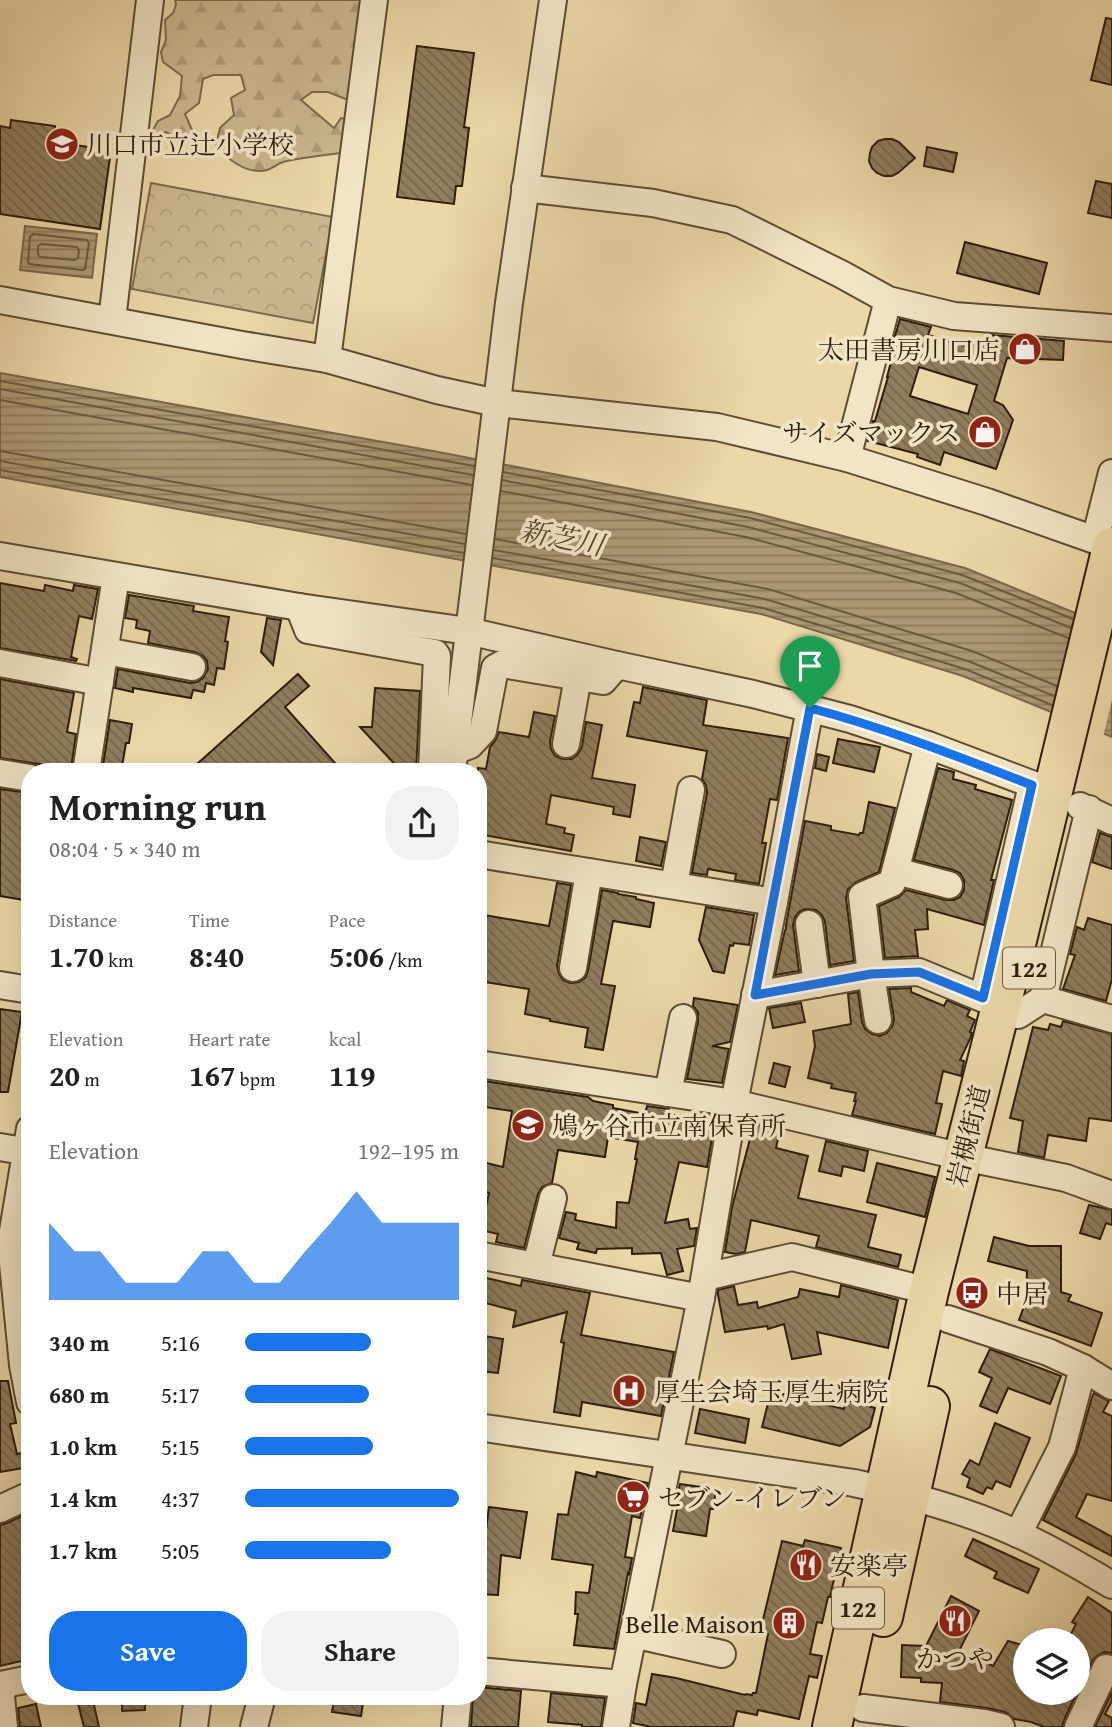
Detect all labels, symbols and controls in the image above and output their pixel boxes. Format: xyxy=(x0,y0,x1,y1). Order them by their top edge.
school or university icon: 川口市立辻小学校 xyxy=(43,125,81,163)
place label: 川口市立辻小学校 xyxy=(86,125,294,164)
place label: 太田書房川口店 xyxy=(818,330,1000,369)
shop icon: 太田書房川口店 xyxy=(1006,330,1044,368)
place label: サイズマックス xyxy=(782,413,960,452)
shop icon: サイズマックス xyxy=(966,413,1004,451)
water label: 新芝川 xyxy=(517,509,610,566)
pin xyxy=(780,636,840,708)
icon: arrive xyxy=(791,647,829,685)
text: Morning run xyxy=(49,778,266,834)
button: share xyxy=(385,786,459,860)
text: 08:04 · 5 × 340 m xyxy=(49,832,201,865)
text: Distance xyxy=(49,906,117,934)
text: Time xyxy=(189,906,229,934)
text: Pace xyxy=(329,906,366,934)
text: 1.70 xyxy=(49,934,104,978)
text: 8:40 xyxy=(189,934,244,978)
text: 5:06 xyxy=(329,934,384,978)
text: km xyxy=(104,946,133,974)
text: /km xyxy=(384,946,422,974)
road number: 122 xyxy=(1003,948,1055,988)
text: Elevation xyxy=(49,1025,123,1053)
text: Heart rate xyxy=(189,1025,270,1053)
text: kcal xyxy=(329,1025,361,1053)
text: 20 xyxy=(49,1053,80,1097)
text: 167 xyxy=(189,1053,236,1097)
text: 119 xyxy=(329,1053,376,1097)
text: m xyxy=(80,1065,100,1093)
text: bpm xyxy=(236,1065,275,1093)
street label: 岩槻街道 xyxy=(936,1081,1000,1191)
school or university icon: 鳩ヶ谷市立南保育所 xyxy=(509,1106,547,1144)
place label: 鳩ヶ谷市立南保育所 xyxy=(552,1106,786,1145)
text: Elevation xyxy=(49,1134,139,1167)
text: 192–195 m xyxy=(358,1134,459,1167)
bus stop icon: 中居 xyxy=(953,1274,991,1312)
place label: 中居 xyxy=(996,1274,1048,1313)
text: 340 m xyxy=(49,1326,110,1359)
text: 5:16 xyxy=(161,1326,200,1359)
hospital icon: 厚生会埼玉厚生病院 xyxy=(610,1372,648,1410)
place label: 厚生会埼玉厚生病院 xyxy=(654,1372,888,1411)
text: 680 m xyxy=(49,1378,110,1411)
text: 5:17 xyxy=(161,1378,200,1411)
text: 1.0 km xyxy=(49,1430,117,1463)
text: 5:15 xyxy=(161,1430,200,1463)
supermarket icon: セブン-イレブン xyxy=(614,1478,652,1516)
place label: セブン-イレブン xyxy=(658,1478,847,1517)
text: 1.4 km xyxy=(49,1482,117,1515)
text: 4:37 xyxy=(161,1482,200,1515)
text: 1.7 km xyxy=(49,1534,117,1567)
text: 5:05 xyxy=(161,1534,200,1567)
restaurant icon: 安楽亭 xyxy=(787,1546,825,1584)
place label: 安楽亭 xyxy=(830,1546,908,1585)
road number: 122 xyxy=(832,1588,884,1628)
restaurant icon: かつや xyxy=(936,1602,974,1640)
place label: Belle Maison xyxy=(625,1604,764,1643)
building icon: Belle Maison xyxy=(770,1604,808,1642)
button: Save xyxy=(49,1611,247,1691)
button: Share xyxy=(261,1611,459,1691)
map controls xyxy=(1013,1628,1090,1705)
button: layers xyxy=(1013,1628,1090,1705)
place label: かつや xyxy=(916,1639,994,1678)

